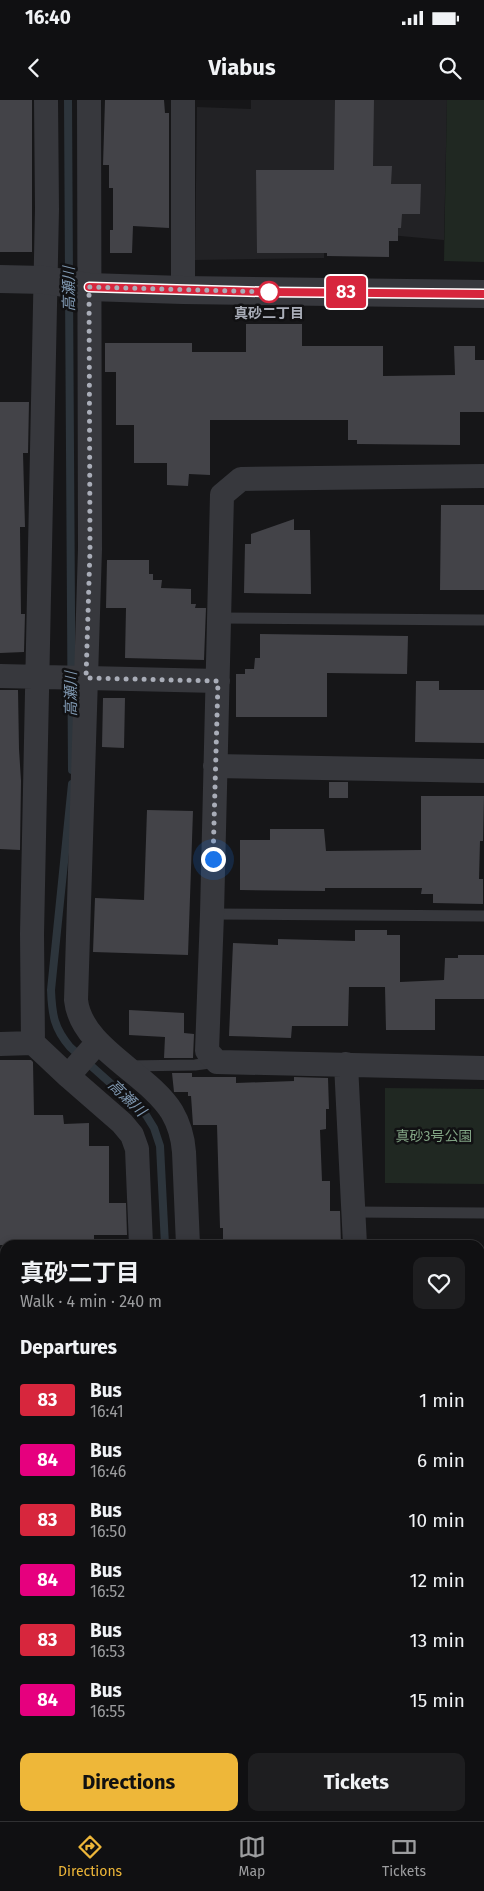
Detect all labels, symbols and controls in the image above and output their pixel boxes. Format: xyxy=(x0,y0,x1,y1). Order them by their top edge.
text: 16:40 xyxy=(25,6,71,29)
icon: back xyxy=(20,54,48,82)
text: Viabus xyxy=(208,54,276,81)
icon: search xyxy=(436,54,464,82)
water label: 高瀬川 xyxy=(60,265,78,312)
line badge: 83 xyxy=(324,276,368,308)
marker: 真砂二丁目 xyxy=(258,281,280,303)
text: 83 xyxy=(336,281,356,303)
place label: 真砂二丁目 xyxy=(234,305,304,322)
water label: 高瀬川 xyxy=(62,670,80,717)
your location xyxy=(201,847,226,872)
water label: 高瀬川 xyxy=(105,1076,151,1121)
park label: 真砂3号公園 xyxy=(396,1128,473,1145)
button: heart xyxy=(413,1257,465,1309)
text: 真砂二丁目 xyxy=(20,1259,140,1287)
text: Walk · 4 min · 240 m xyxy=(20,1292,162,1311)
text: Departures xyxy=(20,1336,117,1359)
text: Bus xyxy=(90,1379,122,1402)
text: 83 xyxy=(38,1389,57,1411)
text: 1 min xyxy=(419,1389,465,1412)
text: 16:41 xyxy=(90,1402,124,1421)
text: Bus xyxy=(90,1439,122,1462)
text: 84 xyxy=(37,1449,58,1471)
text: 6 min xyxy=(417,1449,465,1472)
text: 16:46 xyxy=(90,1462,126,1481)
text: Bus xyxy=(90,1499,122,1522)
text: 83 xyxy=(38,1509,57,1531)
text: 10 min xyxy=(408,1509,465,1532)
text: 16:50 xyxy=(90,1522,126,1541)
text: Bus xyxy=(90,1559,122,1582)
text: 84 xyxy=(37,1569,58,1591)
text: 12 min xyxy=(410,1569,465,1592)
text: 16:52 xyxy=(90,1582,125,1601)
text: Bus xyxy=(90,1619,122,1642)
text: 83 xyxy=(38,1629,57,1651)
text: 13 min xyxy=(409,1629,465,1652)
text: 16:53 xyxy=(90,1642,125,1661)
text: Bus xyxy=(90,1679,122,1702)
text: 84 xyxy=(37,1689,58,1711)
text: 15 min xyxy=(409,1689,465,1712)
text: 16:55 xyxy=(90,1702,125,1721)
button: Directions xyxy=(20,1753,238,1811)
button: Tickets xyxy=(248,1753,465,1811)
tab: Directions xyxy=(58,1833,122,1880)
tab: Map xyxy=(238,1833,266,1880)
tab: Tickets xyxy=(382,1833,426,1880)

